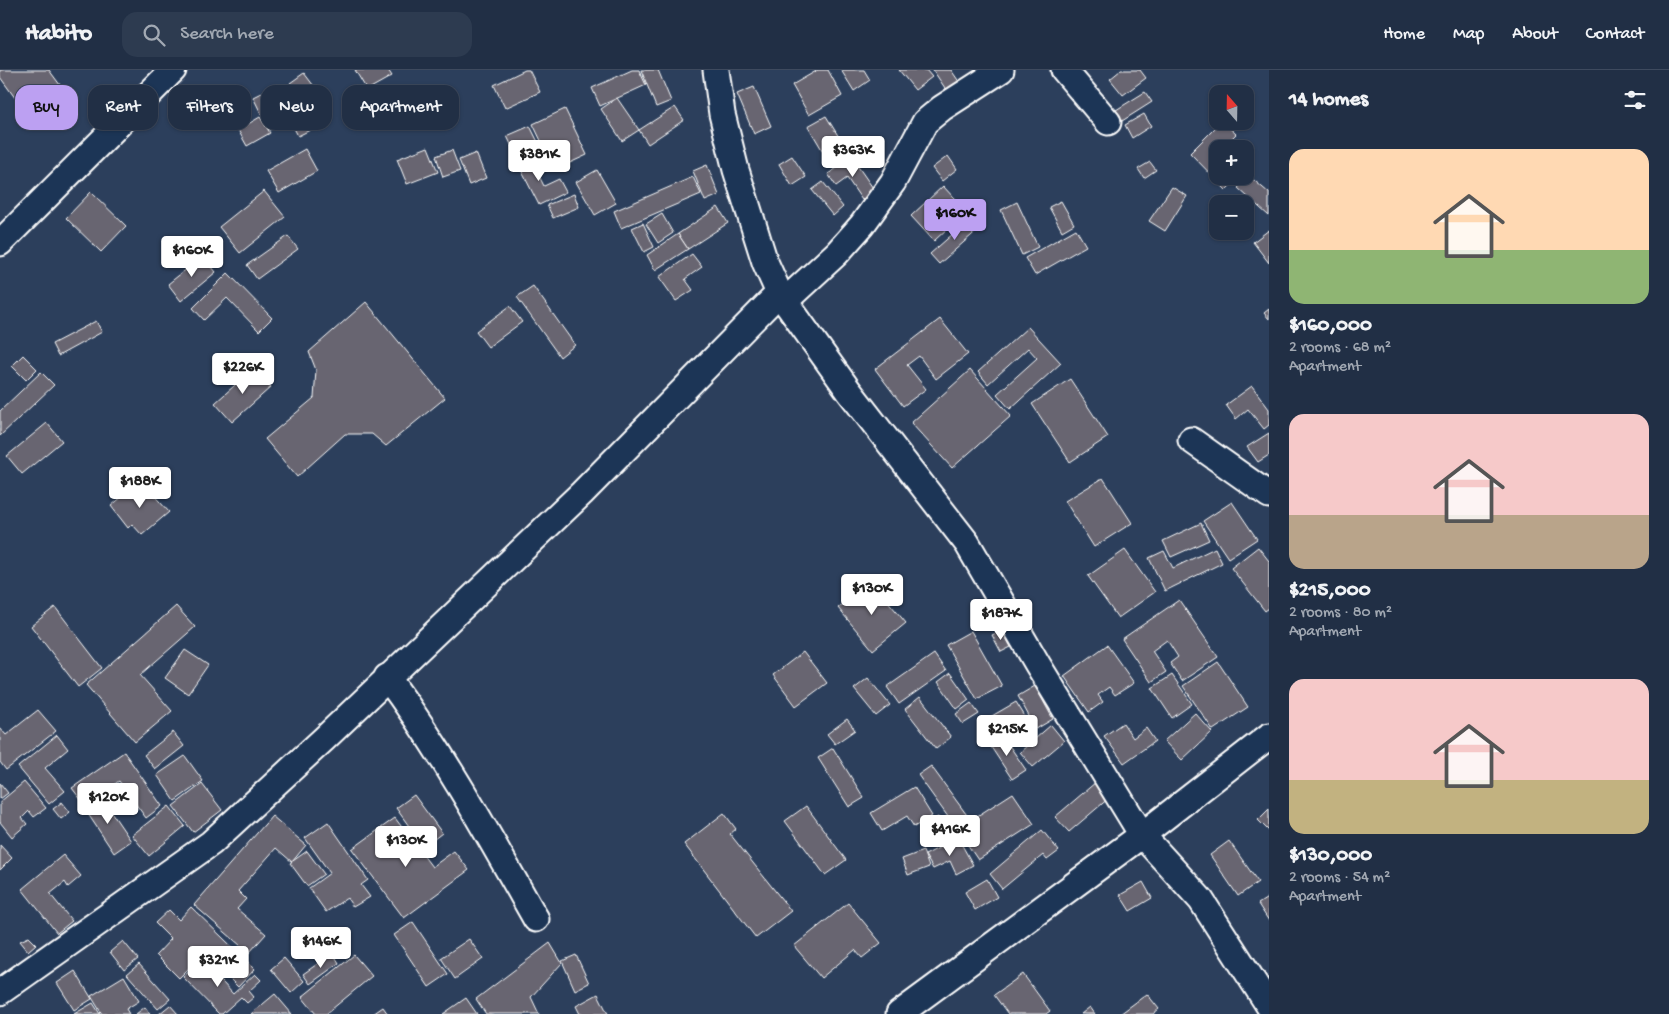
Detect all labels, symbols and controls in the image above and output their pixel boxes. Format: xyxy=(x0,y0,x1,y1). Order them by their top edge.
search box xyxy=(122,12,472,57)
text: Habito xyxy=(25,20,92,49)
icon: search xyxy=(140,21,168,49)
text: Search here xyxy=(180,23,274,46)
text: Home xyxy=(1383,24,1425,45)
text: Map xyxy=(1453,24,1484,45)
text: About xyxy=(1512,24,1558,45)
text: Contact xyxy=(1586,24,1644,45)
chip: Buy xyxy=(15,85,78,130)
chip: Rent xyxy=(88,85,158,130)
chip: Filters xyxy=(168,85,251,130)
chip: New xyxy=(261,85,332,130)
chip: Apartment xyxy=(342,85,459,130)
north arrow xyxy=(1209,85,1254,130)
map controls xyxy=(1209,85,1254,240)
icon: filters xyxy=(1621,86,1649,114)
text: 14 homes xyxy=(1289,88,1368,113)
pin: $363K xyxy=(818,136,888,178)
pin: $381K xyxy=(504,140,574,182)
button: + xyxy=(1209,140,1254,185)
text: $363K xyxy=(833,142,873,161)
text: $381K xyxy=(519,146,559,165)
icon: home xyxy=(1424,181,1514,271)
button: − xyxy=(1209,195,1254,240)
pin: $160K xyxy=(920,198,990,241)
text: $160K xyxy=(935,205,975,224)
pin: $160K xyxy=(157,236,227,278)
text: $160K xyxy=(172,242,212,261)
text: $160,000 xyxy=(1289,314,1372,339)
text: 2 rooms · 68 m² xyxy=(1289,339,1391,358)
pin: $226K xyxy=(208,352,278,395)
text: Apartment xyxy=(1289,358,1361,377)
text: $226K xyxy=(223,359,263,378)
icon: home xyxy=(1424,446,1514,536)
pin: $188K xyxy=(105,466,175,509)
text: $188K xyxy=(120,473,160,492)
pin: $130K xyxy=(837,574,907,616)
text: $215,000 xyxy=(1289,579,1371,604)
text: $130K xyxy=(852,580,892,599)
pin: $187K xyxy=(966,598,1036,641)
text: 2 rooms · 80 m² xyxy=(1289,604,1392,623)
text: $187K xyxy=(981,605,1021,624)
text: Apartment xyxy=(1289,623,1361,642)
icon: home xyxy=(1424,711,1514,801)
pin: $215K xyxy=(972,714,1042,757)
text: $215K xyxy=(988,721,1026,740)
pin: $120K xyxy=(73,782,143,825)
text: $120K xyxy=(88,789,128,808)
pin: $416K xyxy=(915,814,985,857)
text: $416K xyxy=(931,821,969,840)
pin: $130K xyxy=(371,826,441,868)
text: $130K xyxy=(386,832,426,851)
text: $130,000 xyxy=(1289,844,1372,869)
text: 2 rooms · 54 m² xyxy=(1289,869,1390,888)
text: Apartment xyxy=(1289,888,1361,907)
pin: $146K xyxy=(286,926,356,969)
text: $146K xyxy=(302,933,340,952)
pin: $321K xyxy=(183,946,253,988)
text: $321K xyxy=(199,952,237,971)

